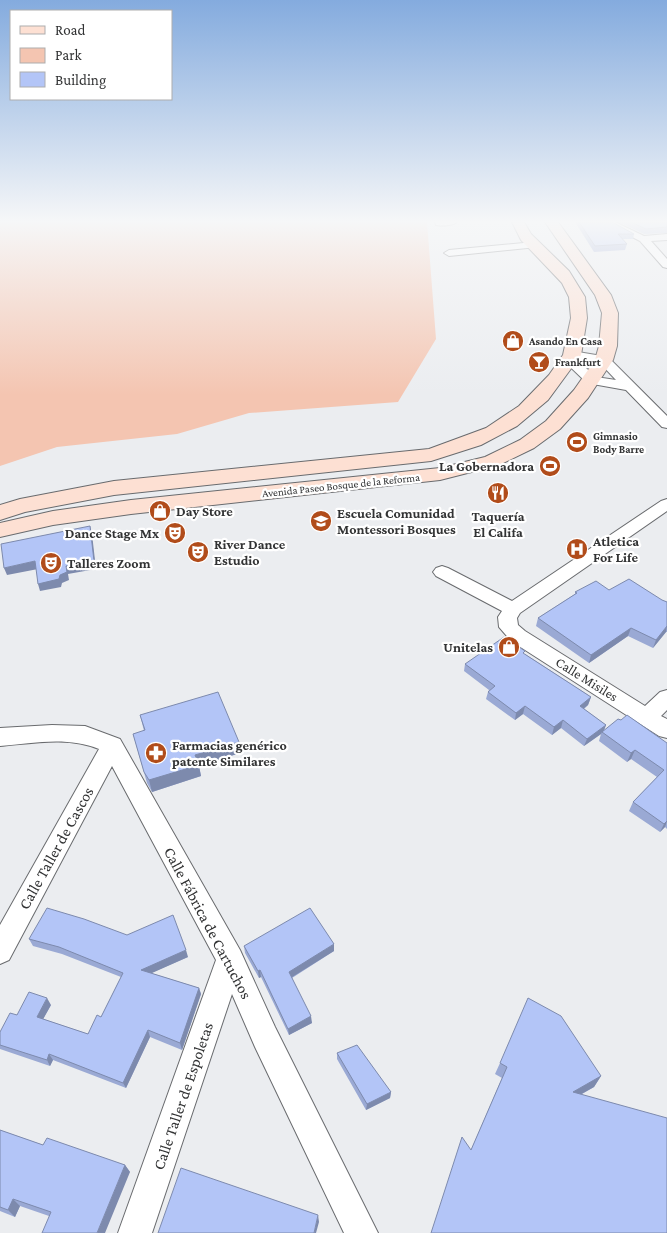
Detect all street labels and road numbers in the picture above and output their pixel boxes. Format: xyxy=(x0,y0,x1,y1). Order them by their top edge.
street label: Avenida Paseo Bosque de la Reforma xyxy=(261,471,421,500)
street label: Calle Misiles xyxy=(553,654,621,704)
street label: Calle Taller de Cascos xyxy=(15,784,97,912)
street label: Calle Fábrica de Cartuchos xyxy=(161,844,255,1002)
street label: Calle Taller de Espoletas xyxy=(150,1020,217,1172)

